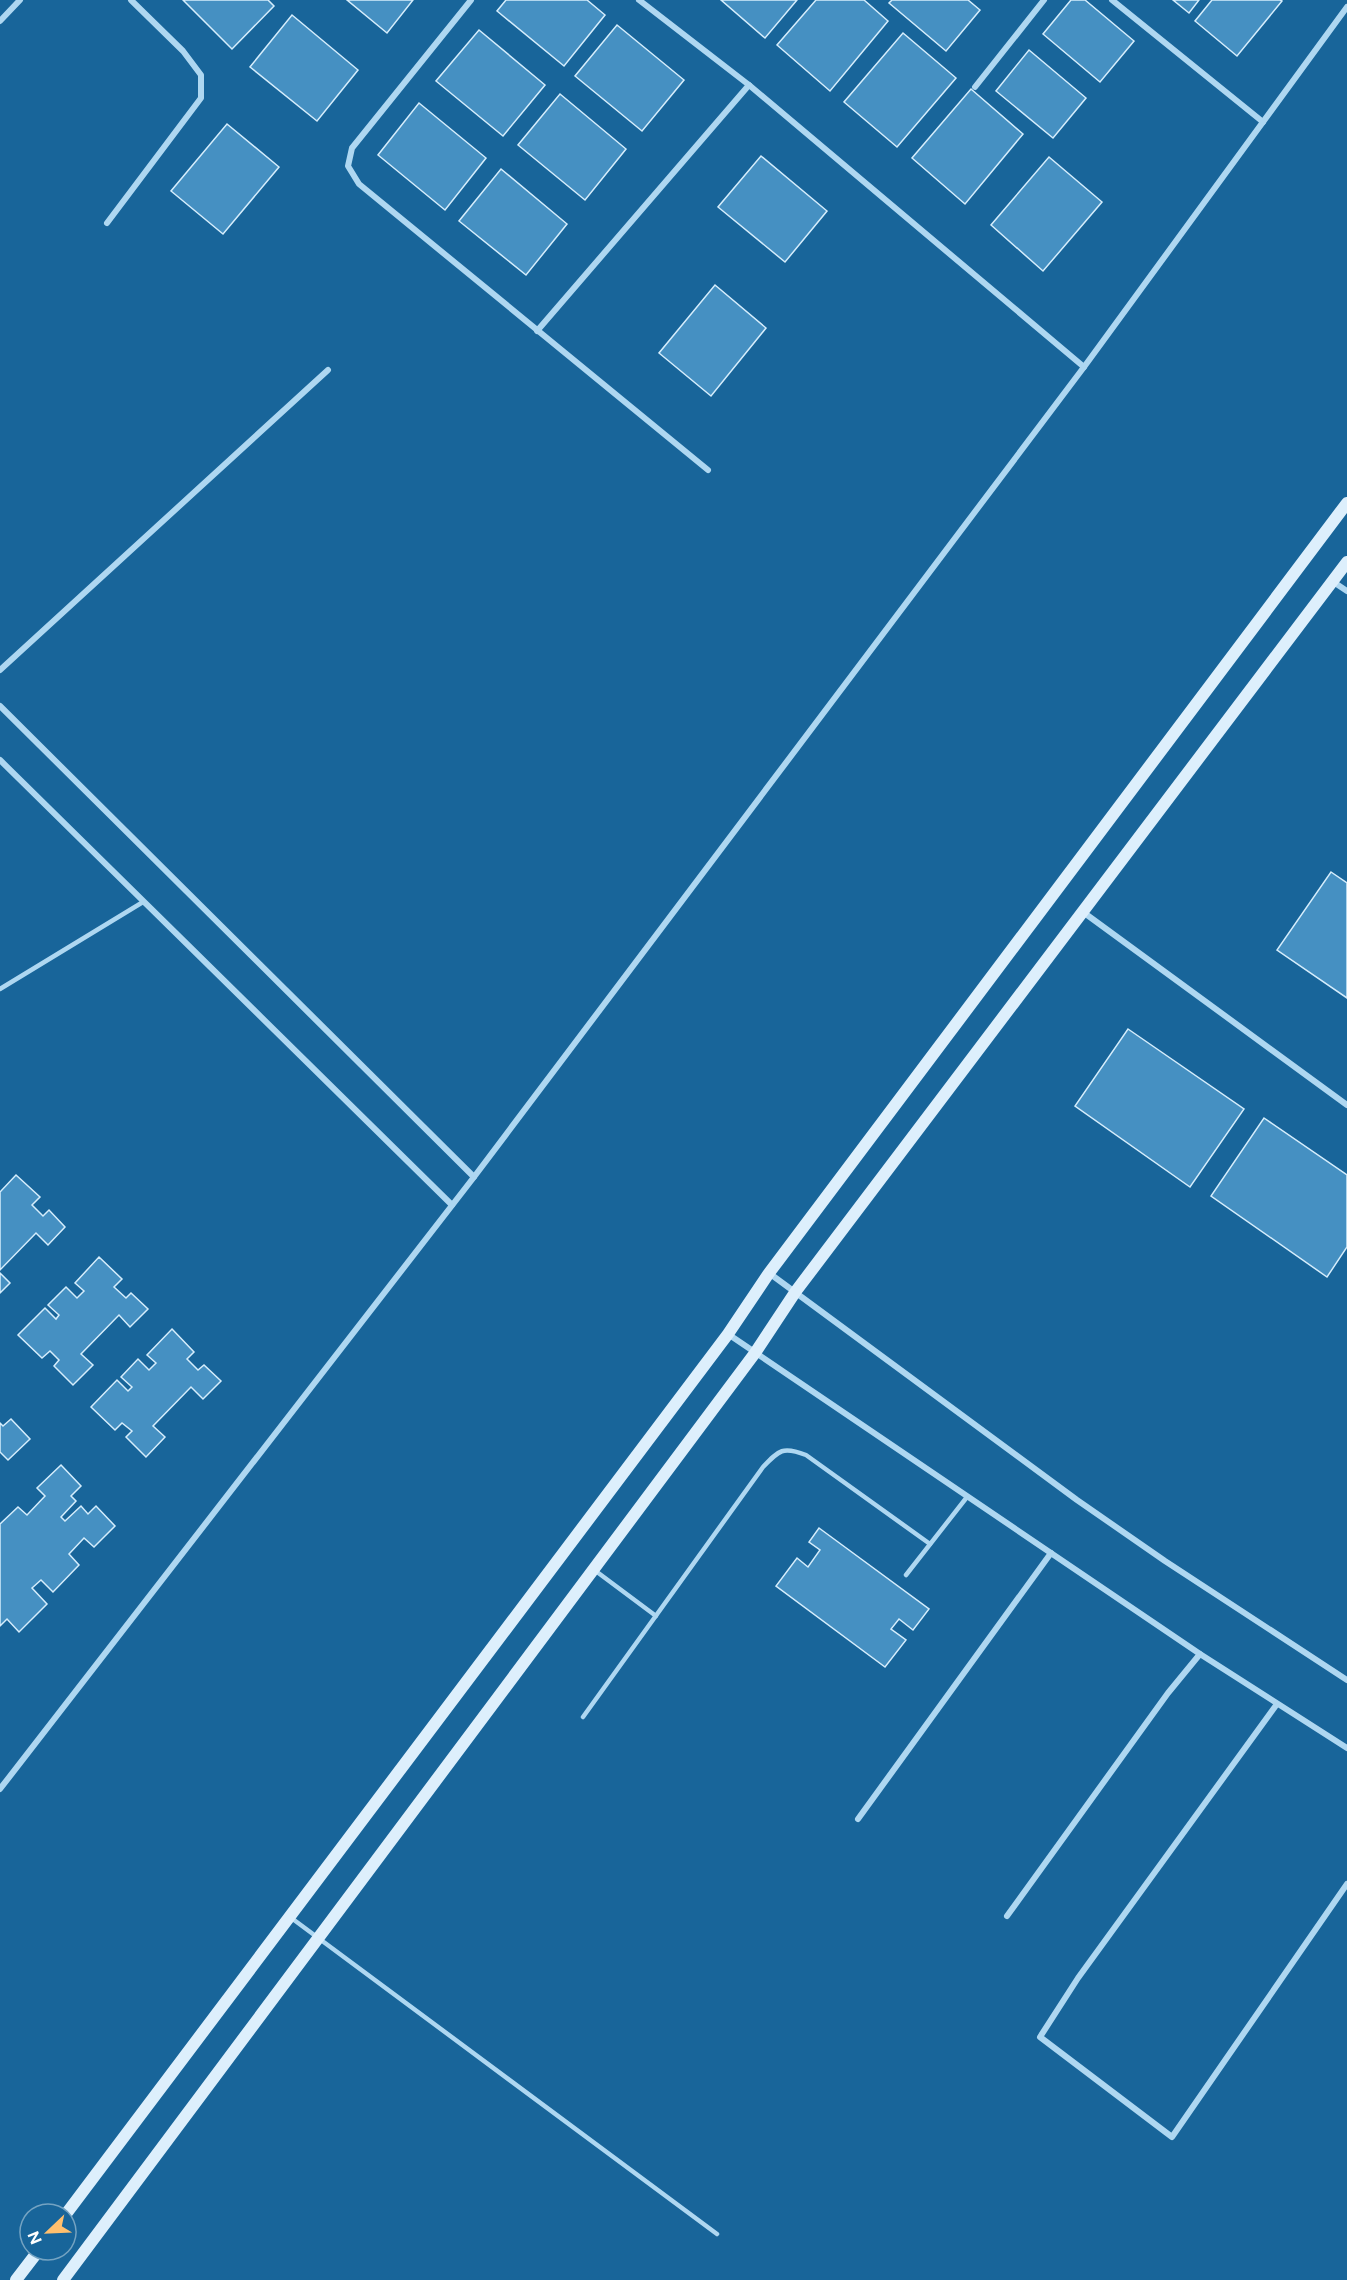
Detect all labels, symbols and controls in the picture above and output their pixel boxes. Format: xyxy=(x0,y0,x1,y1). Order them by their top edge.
north arrow xyxy=(18,2202,78,2262)
text: N xyxy=(23,2228,46,2247)

